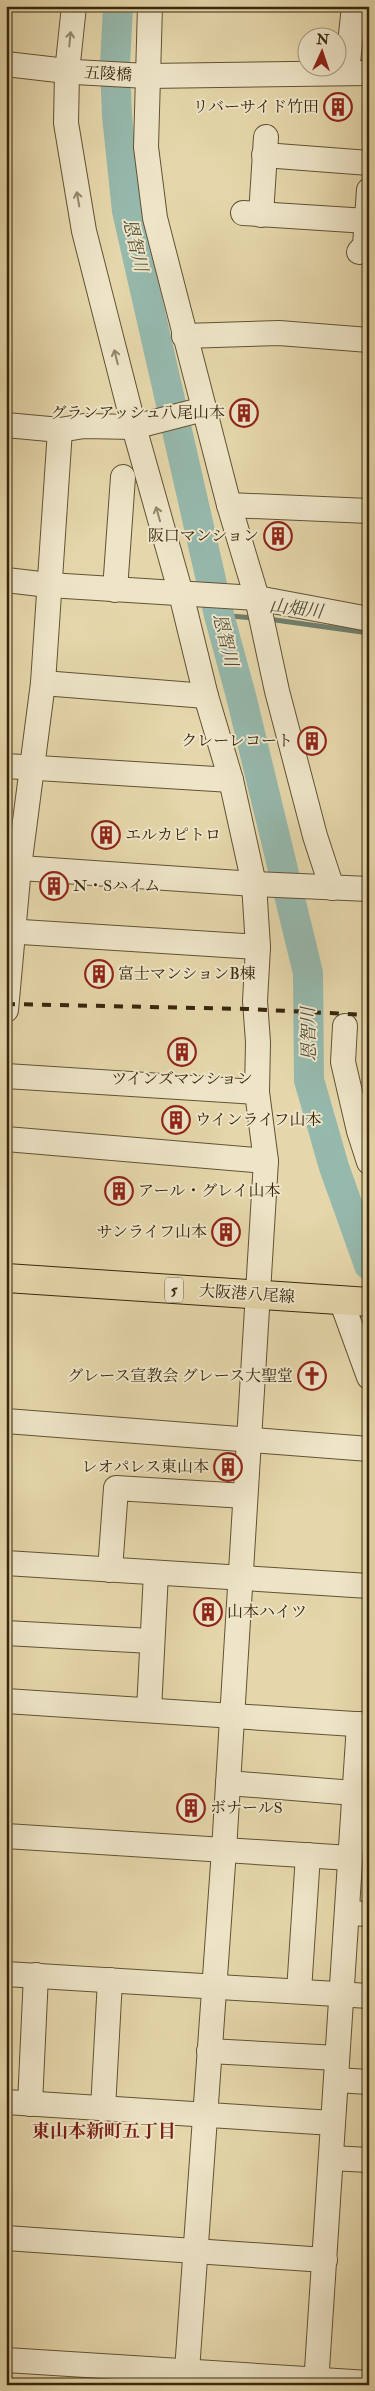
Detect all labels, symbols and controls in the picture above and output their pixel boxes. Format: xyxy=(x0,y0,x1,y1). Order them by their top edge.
north arrow xyxy=(298,28,348,78)
one-way arrow xyxy=(65,31,75,47)
text: N xyxy=(315,31,330,48)
street label: 五陵橋 xyxy=(84,63,132,85)
building icon: リバーサイド竹田 xyxy=(323,92,353,122)
place label: リバーサイド竹田 xyxy=(193,97,319,117)
one-way arrow xyxy=(73,191,83,207)
water label: 恩智川 xyxy=(118,216,153,276)
one-way arrow xyxy=(111,349,120,365)
building icon: グランアッシュ八尾山本 xyxy=(229,398,259,428)
place label: グランアッシュ八尾山本 xyxy=(50,403,225,423)
one-way arrow xyxy=(153,506,163,522)
building icon: 阪口マンション xyxy=(263,521,293,551)
place label: 阪口マンション xyxy=(148,526,259,546)
water label: 山畑川 xyxy=(268,594,326,624)
water label: 恩智川 xyxy=(207,611,243,671)
building icon: クレーレコート xyxy=(297,726,327,756)
place label: クレーレコート xyxy=(181,731,293,751)
building icon: エルカピトロ xyxy=(91,820,121,850)
place label: エルカピトロ xyxy=(125,825,221,845)
building icon: N・Sハイム xyxy=(39,871,69,901)
place label: N・Sハイム xyxy=(73,876,160,896)
building icon: 富士マンションB棟 xyxy=(84,959,114,989)
place label: 富士マンションB棟 xyxy=(118,964,256,984)
water label: 恩智川 xyxy=(297,1005,321,1061)
building icon: ツインズマンション xyxy=(167,1037,197,1067)
place label: ツインズマンション xyxy=(111,1069,253,1089)
building icon: ウインライフ山本 xyxy=(161,1105,191,1135)
place label: ウインライフ山本 xyxy=(195,1110,322,1130)
building icon: アール・グレイ山本 xyxy=(104,1176,134,1206)
place label: アール・グレイ山本 xyxy=(138,1181,280,1201)
building icon: サンライフ山本 xyxy=(211,1217,241,1247)
place label: サンライフ山本 xyxy=(97,1222,207,1242)
road number: 5 xyxy=(165,1278,183,1302)
street label: 大阪港八尾線 xyxy=(198,1281,296,1307)
church icon: グレース宣教会 グレース大聖堂 xyxy=(297,1361,327,1391)
place label: グレース宣教会 グレース大聖堂 xyxy=(67,1366,293,1386)
building icon: レオパレス東山本 xyxy=(213,1452,243,1482)
place label: レオパレス東山本 xyxy=(82,1457,209,1477)
building icon: 山本ハイツ xyxy=(193,1597,223,1627)
place label: 山本ハイツ xyxy=(227,1602,307,1622)
building icon: ボナールS xyxy=(176,1793,206,1823)
place label: ボナールS xyxy=(210,1798,283,1818)
district label: 東山本新町五丁目 xyxy=(32,2120,176,2143)

